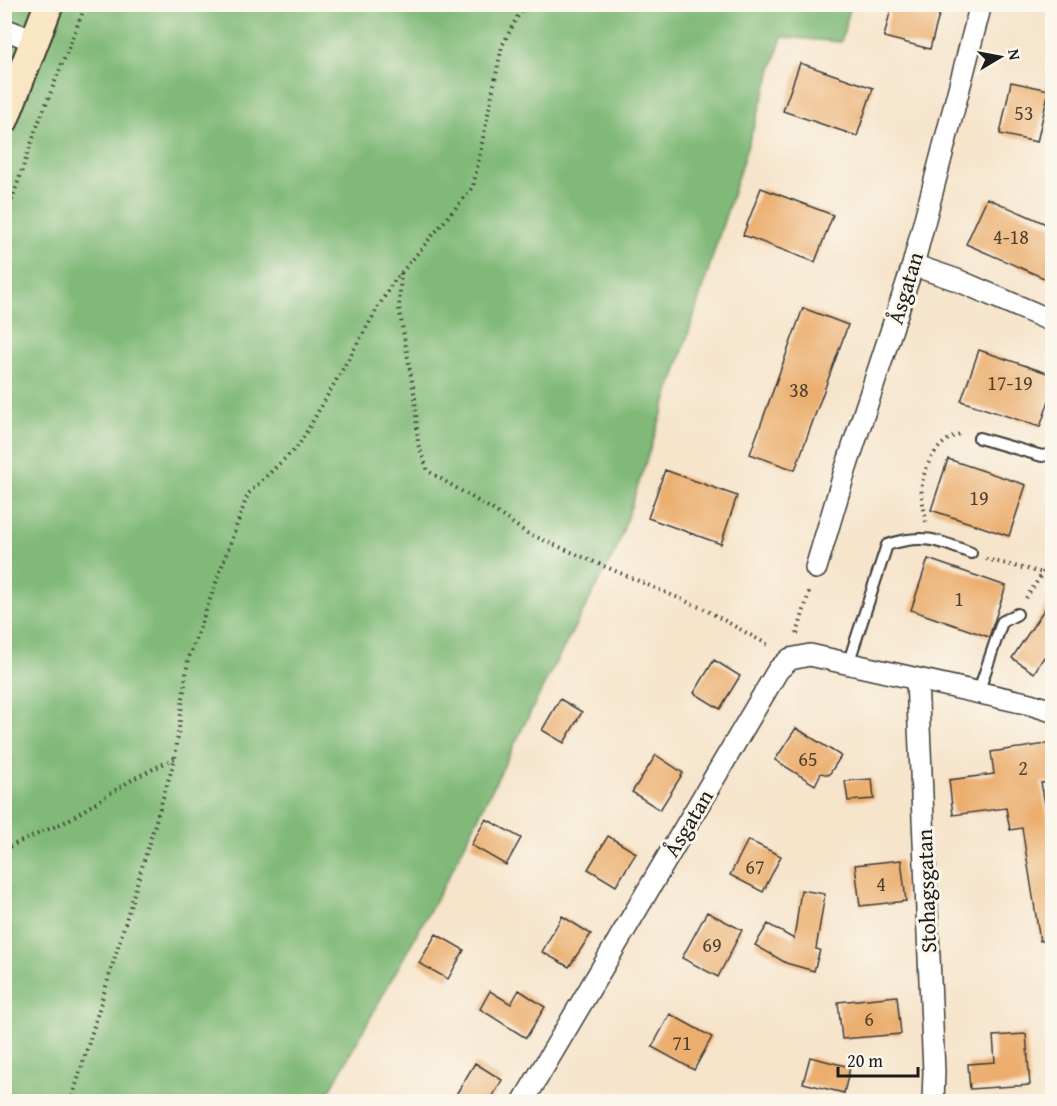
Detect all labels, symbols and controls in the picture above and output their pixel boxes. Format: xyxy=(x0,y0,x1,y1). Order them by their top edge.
north arrow xyxy=(970,27,1030,87)
text: N xyxy=(1002,47,1028,62)
house number: 53 xyxy=(1014,98,1034,127)
house number: 4-18 xyxy=(993,222,1029,251)
street label: Åsgatan xyxy=(879,247,931,328)
house number: 17-19 xyxy=(987,368,1033,397)
house number: 38 xyxy=(789,375,809,404)
house number: 19 xyxy=(969,483,989,512)
house number: 1 xyxy=(954,584,964,613)
house number: 65 xyxy=(798,744,818,773)
house number: 2 xyxy=(1018,753,1028,782)
street label: Åsgatan xyxy=(655,783,721,863)
street label: Stohagsgatan xyxy=(908,828,944,954)
house number: 67 xyxy=(745,852,765,881)
house number: 4 xyxy=(876,869,886,898)
house number: 69 xyxy=(702,930,722,959)
house number: 6 xyxy=(864,1004,874,1033)
house number: 71 xyxy=(672,1028,692,1057)
scale bar xyxy=(838,1040,918,1078)
text: 20 m xyxy=(847,1047,883,1074)

